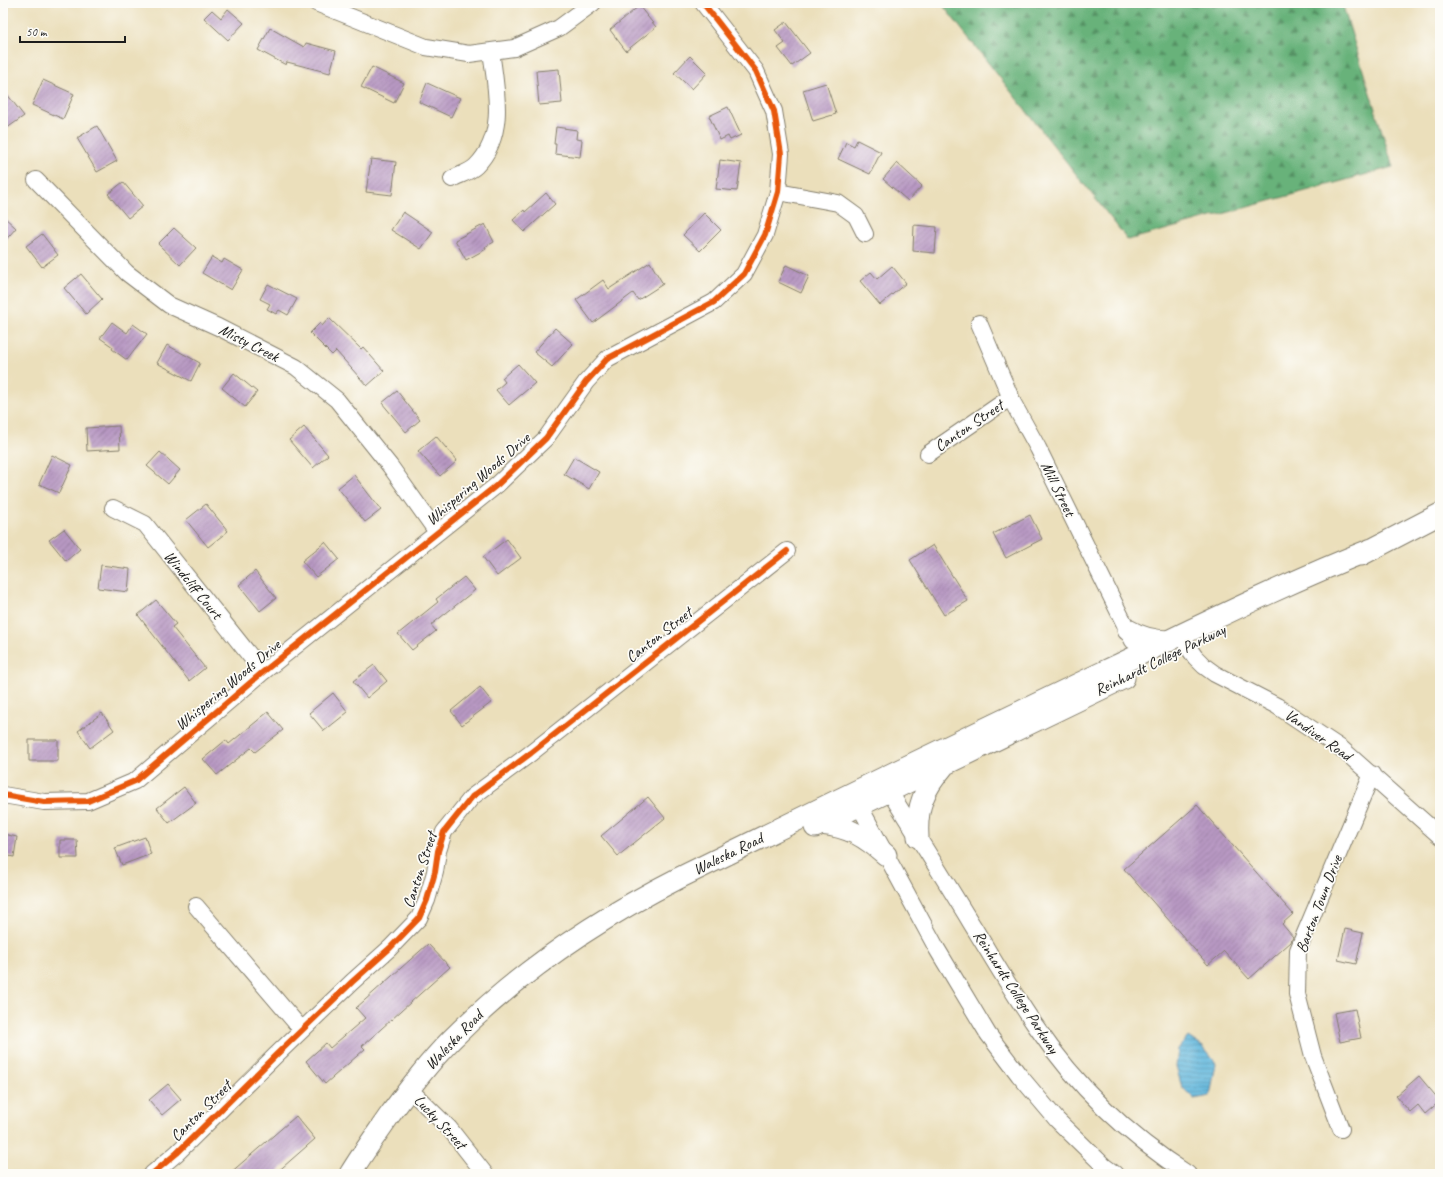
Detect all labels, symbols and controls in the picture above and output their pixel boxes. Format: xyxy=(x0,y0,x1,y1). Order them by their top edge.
scale bar xyxy=(20,18,125,44)
text: 50 m xyxy=(26,24,48,40)
street label: Misty Creek xyxy=(216,319,283,367)
street label: Canton Street xyxy=(931,394,1009,456)
street label: Whispering Woods Drive xyxy=(422,427,536,530)
street label: Mill Street xyxy=(1036,458,1081,521)
street label: Windcliff Court xyxy=(159,547,228,625)
street label: Canton Street xyxy=(622,601,698,667)
street label: Reinhardt College Parkway xyxy=(1091,619,1230,700)
street label: Whispering Woods Drive xyxy=(171,634,286,735)
street label: Vandiver Road xyxy=(1281,705,1358,767)
street label: Canton Street xyxy=(398,827,442,910)
street label: Waleska Road xyxy=(690,827,768,879)
street label: Barton Town Drive xyxy=(1291,851,1347,956)
street label: Reinhardt College Parkway xyxy=(969,927,1064,1059)
street label: Waleska Road xyxy=(421,1004,489,1074)
street label: Canton Street xyxy=(166,1074,238,1146)
street label: Lucky Street xyxy=(410,1091,472,1155)

